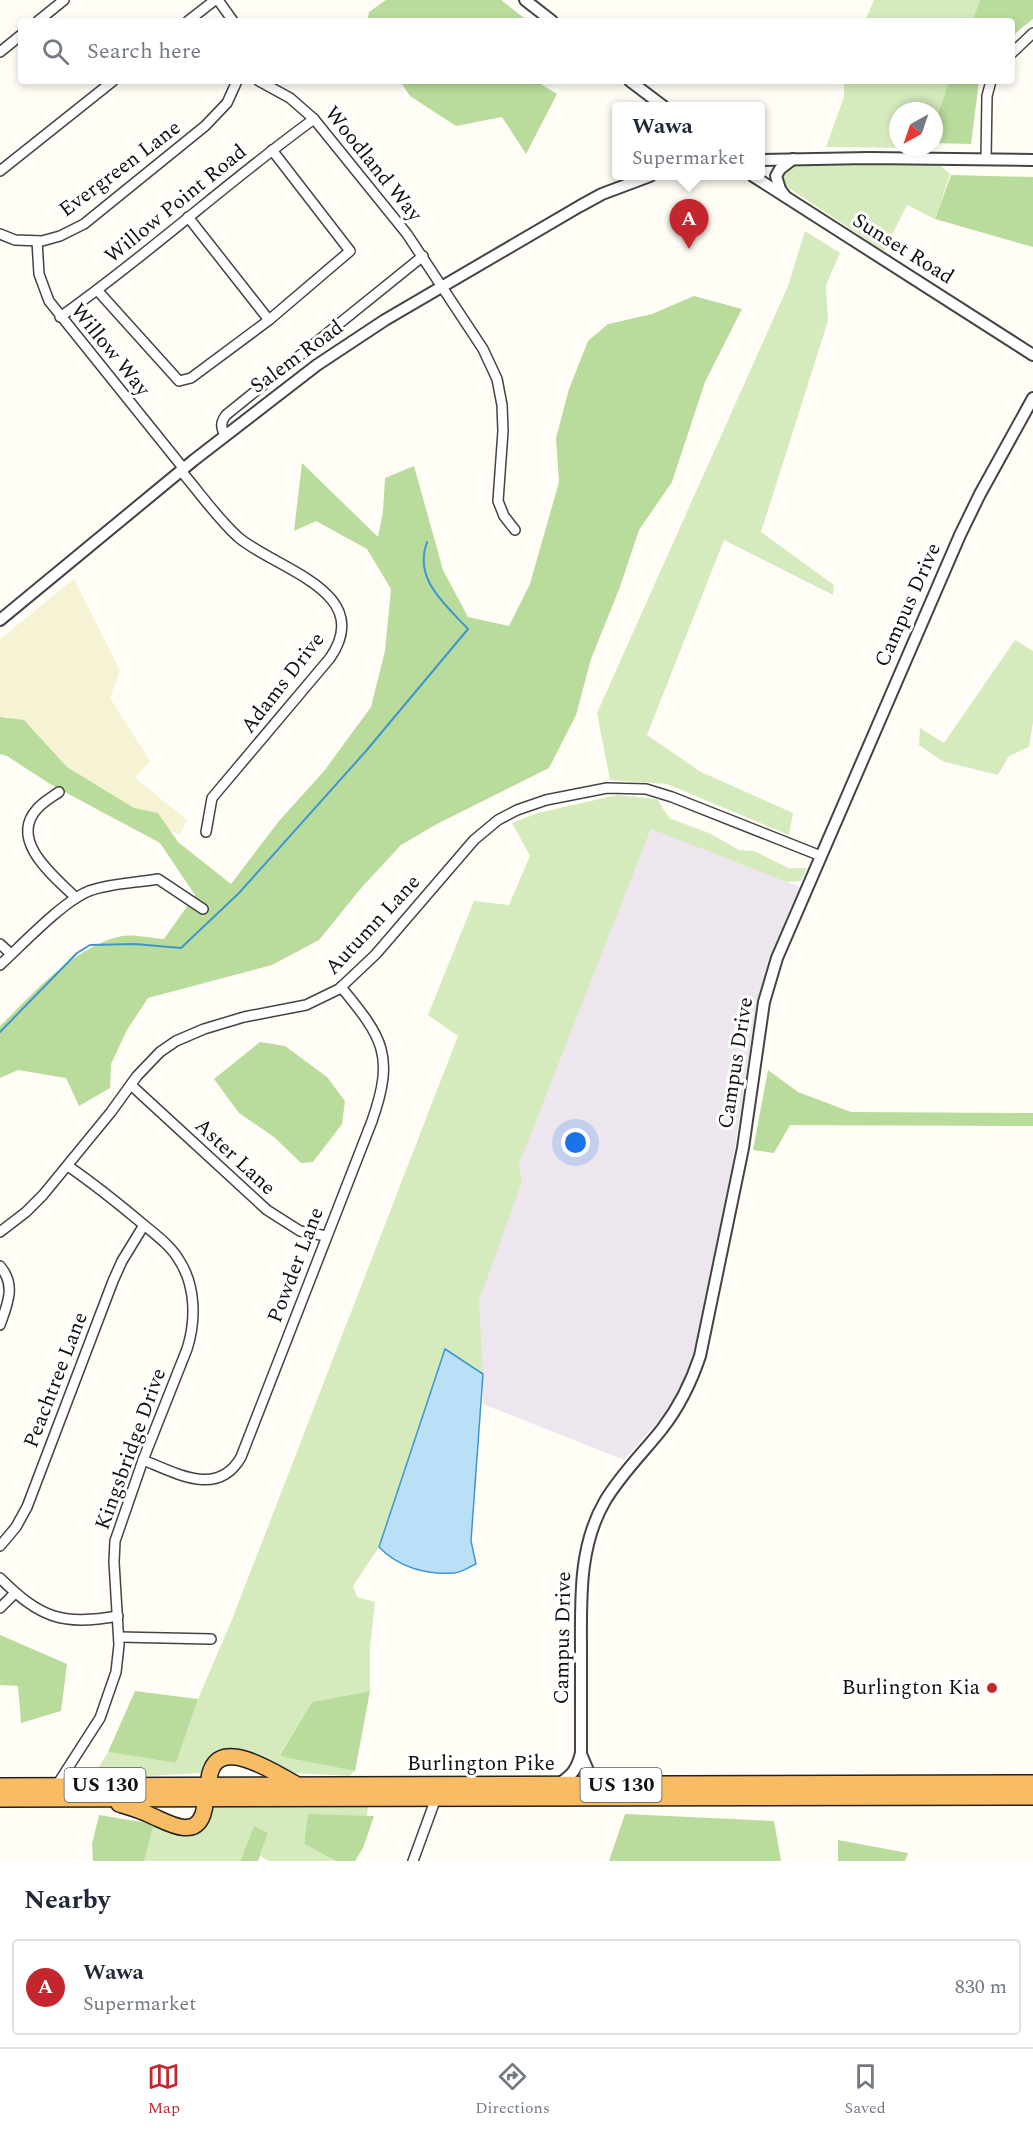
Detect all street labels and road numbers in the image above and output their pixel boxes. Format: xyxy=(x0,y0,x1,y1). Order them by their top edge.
street label: Woodland Way xyxy=(316,99,430,230)
street label: Evergreen Lane xyxy=(52,112,188,226)
street label: Willow Point Road xyxy=(98,137,254,271)
street label: Sunset Road xyxy=(846,205,960,293)
street label: Willow Way xyxy=(62,296,158,404)
street label: Salem Road xyxy=(244,312,350,402)
street label: Campus Drive xyxy=(866,538,950,672)
street label: Adams Drive xyxy=(233,625,333,741)
street label: Autumn Lane xyxy=(318,867,428,983)
street label: Campus Drive xyxy=(710,995,762,1131)
street label: Aster Lane xyxy=(187,1111,283,1203)
street label: Powder Lane xyxy=(259,1203,333,1327)
street label: Peachtree Lane xyxy=(15,1307,97,1453)
street label: Kingsbridge Drive xyxy=(87,1364,175,1534)
street label: Campus Drive xyxy=(546,1571,580,1705)
street label: Burlington Pike xyxy=(407,1748,555,1780)
road number: US 130 xyxy=(64,1768,146,1802)
road number: US 130 xyxy=(580,1768,662,1802)

